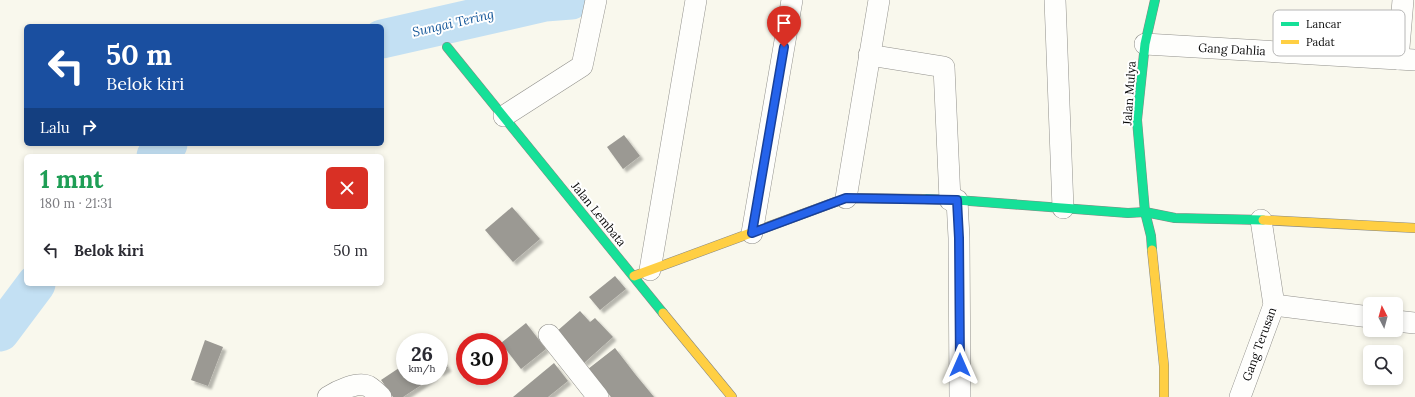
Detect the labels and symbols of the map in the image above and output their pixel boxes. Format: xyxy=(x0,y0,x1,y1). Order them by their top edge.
water label: Sungai Tering xyxy=(411,5,495,41)
pin xyxy=(767,6,801,47)
legend xyxy=(1273,10,1405,56)
text: Lancar xyxy=(1306,17,1341,31)
text: Padat xyxy=(1306,35,1335,49)
street label: Gang Dahlia xyxy=(1198,40,1266,58)
street label: Jalan Mulya xyxy=(1119,60,1139,127)
street label: Jalan Lembata xyxy=(568,178,630,249)
north arrow xyxy=(1363,297,1403,337)
street label: Gang Terusan xyxy=(1239,305,1279,383)
speed limit sign: 30 xyxy=(456,333,508,385)
position arrow xyxy=(939,344,981,386)

